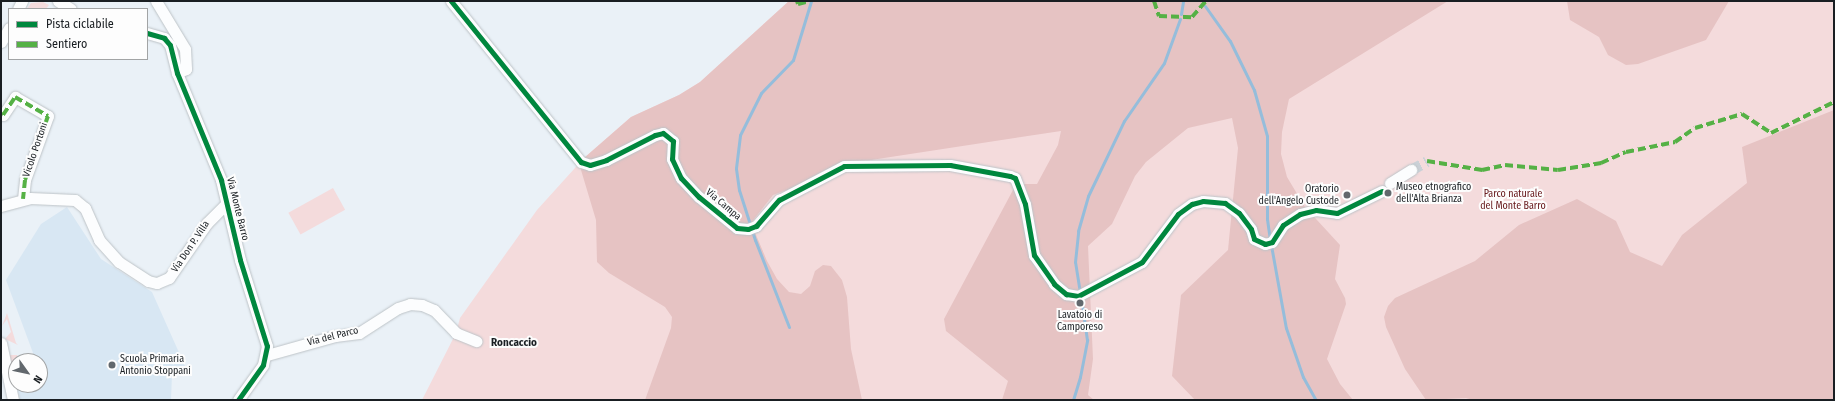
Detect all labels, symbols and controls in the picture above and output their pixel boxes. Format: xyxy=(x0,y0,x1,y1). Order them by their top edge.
legend xyxy=(8,8,148,60)
text: Pista ciclabile xyxy=(46,17,114,31)
text: Sentiero xyxy=(46,37,87,51)
street label: Vicolo Portoni xyxy=(21,121,51,179)
street label: Via Monte Barro xyxy=(223,176,251,242)
place label: Museo etnografico dell'Alta Brianza xyxy=(1396,181,1471,204)
place label: Oratorio dell'Angelo Custode xyxy=(1259,183,1339,206)
street label: Via Campa xyxy=(703,187,743,223)
marker: Museo etnografico dell'Alta Brianza xyxy=(1383,188,1393,198)
park label: Parco naturale del Monte Barro xyxy=(1480,188,1546,212)
marker: Oratorio dell'Angelo Custode xyxy=(1342,190,1352,200)
street label: Via Don P. Villa xyxy=(169,219,213,275)
marker: Lavatoio di Camporeso xyxy=(1075,298,1085,308)
place label: Lavatoio di Camporeso xyxy=(1057,309,1103,332)
street label: Via del Parco xyxy=(306,325,360,349)
district label: Roncaccio xyxy=(491,336,537,350)
north arrow xyxy=(8,353,48,393)
place label: Scuola Primaria Antonio Stoppani xyxy=(120,353,191,376)
marker: Scuola Primaria Antonio Stoppani xyxy=(107,360,117,370)
text: N xyxy=(30,373,45,386)

